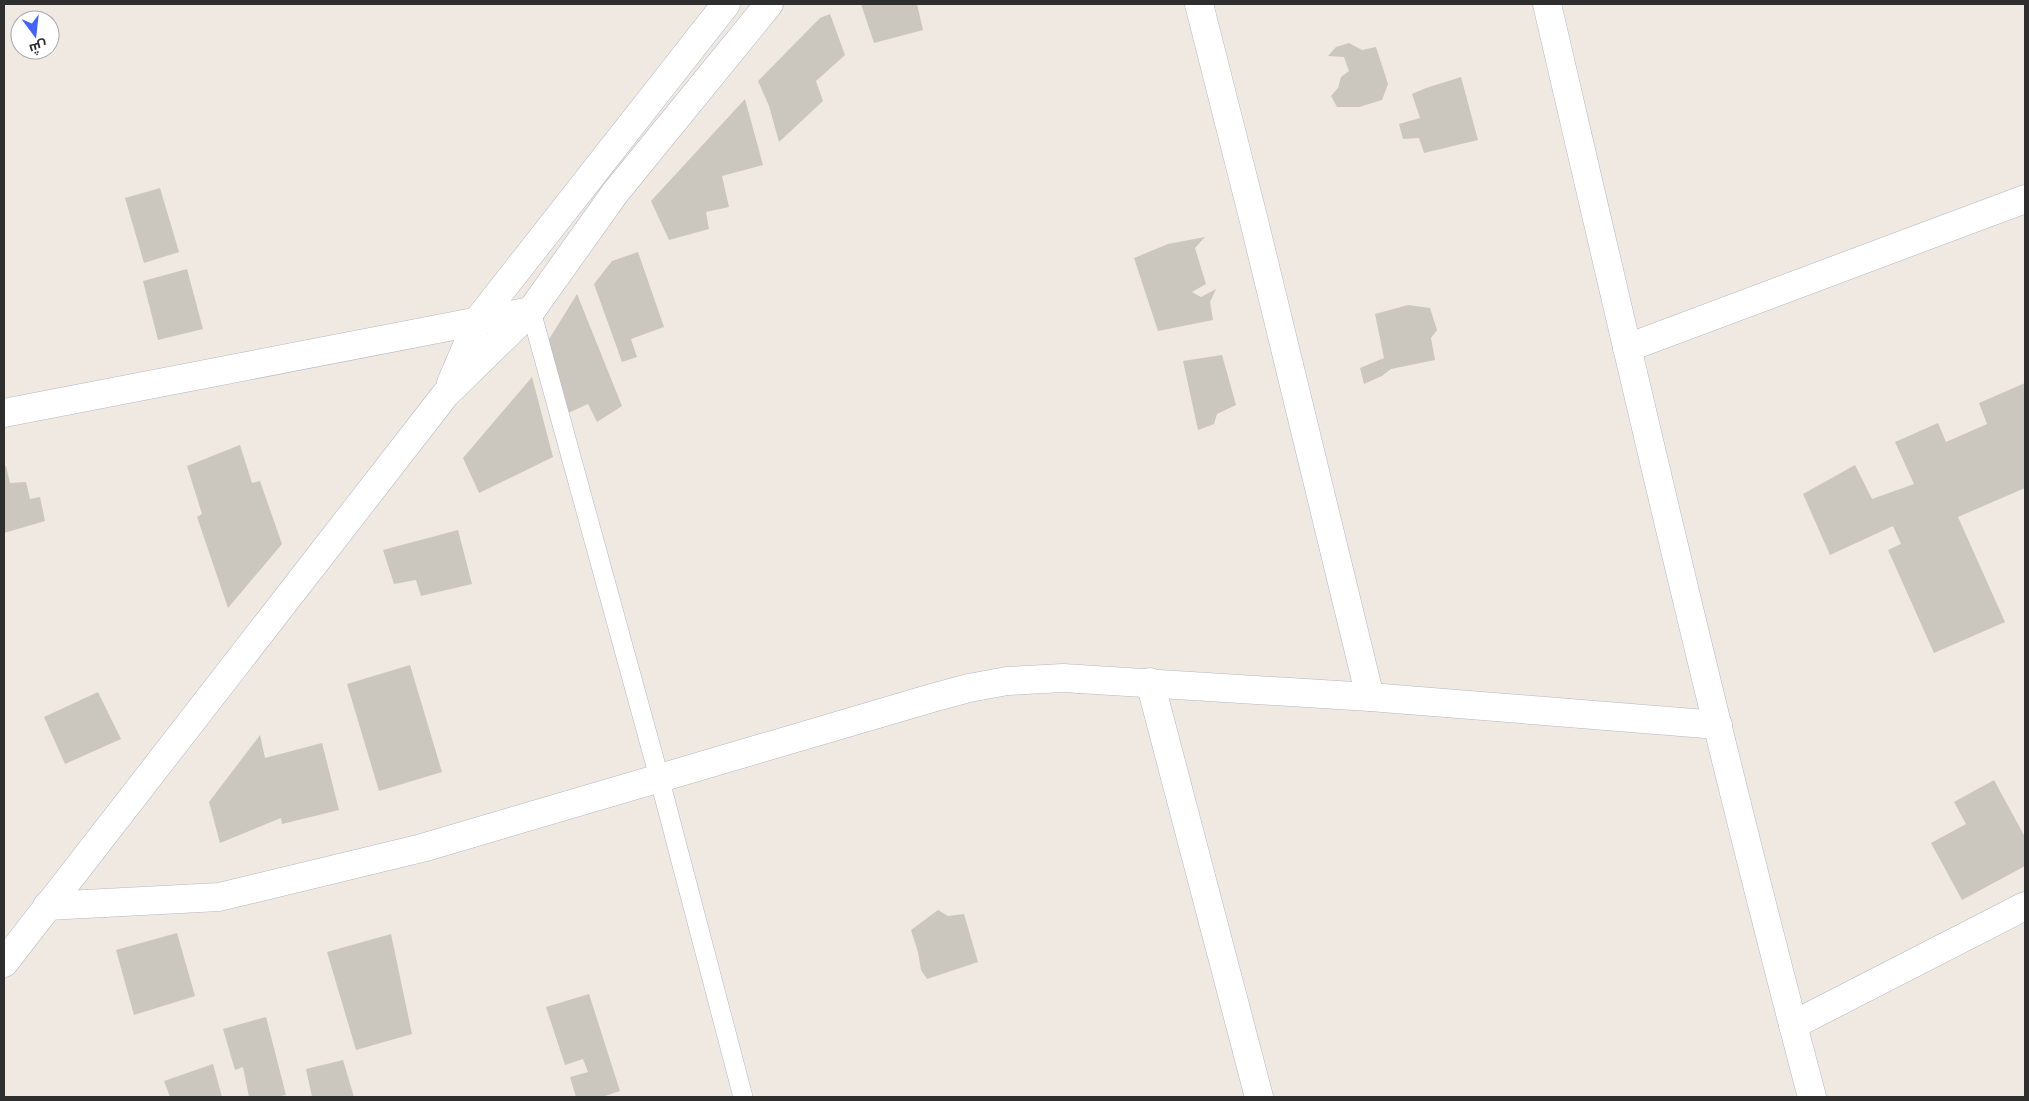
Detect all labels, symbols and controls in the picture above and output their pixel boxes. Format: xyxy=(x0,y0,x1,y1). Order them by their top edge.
north arrow xyxy=(10,10,60,60)
text: ش xyxy=(27,37,49,58)

